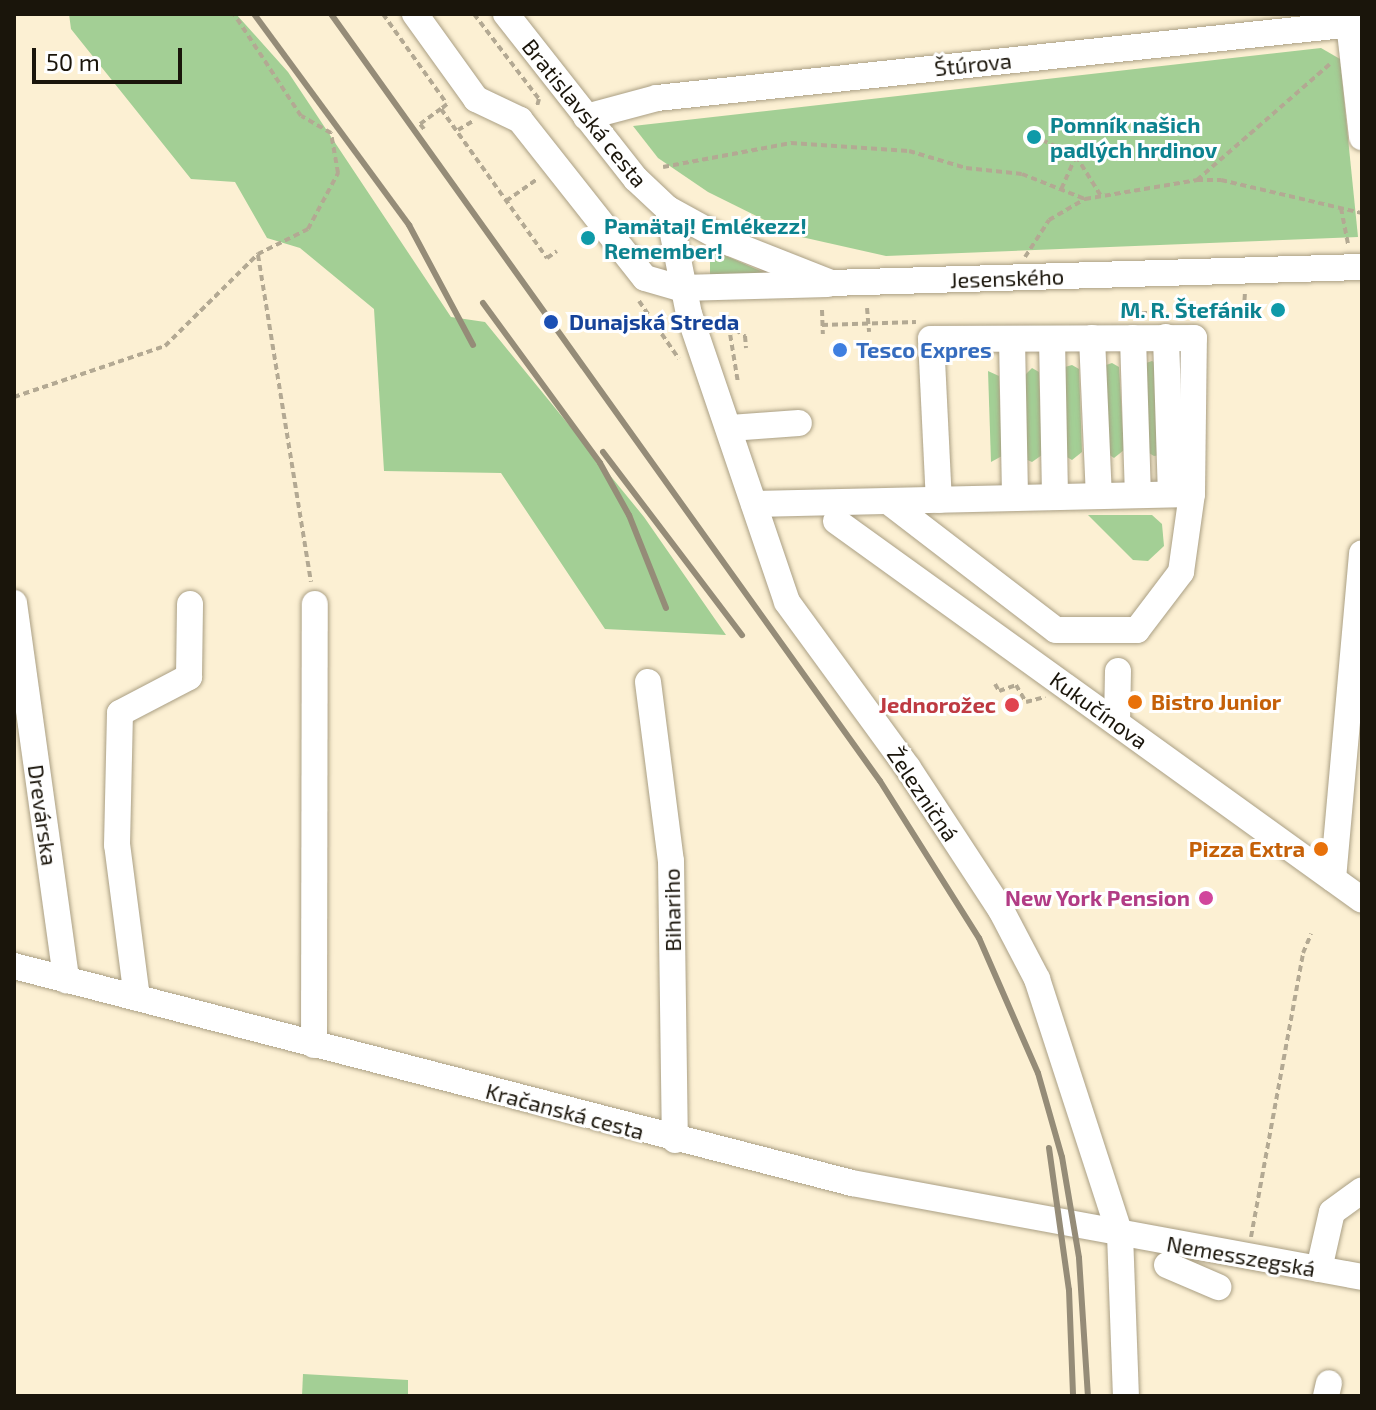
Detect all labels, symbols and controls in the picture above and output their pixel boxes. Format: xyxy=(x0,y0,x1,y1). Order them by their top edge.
scale bar xyxy=(36,32,186,82)
street label: Bratislavská cesta xyxy=(517,34,653,192)
text: 50 m xyxy=(46,47,100,76)
street label: Štúrova xyxy=(933,47,1013,81)
place label: Pomník našich padlých hrdinov xyxy=(1050,111,1217,162)
marker: Pomník našich padlých hrdinov xyxy=(1025,128,1043,146)
place label: Pamätaj! Emlékezz! Remember! xyxy=(604,212,807,264)
marker: Pamätaj! Emlékezz! Remember! xyxy=(579,229,597,247)
street label: Jesenského xyxy=(949,263,1065,293)
place label: M. R. Štefánik xyxy=(1120,297,1262,323)
marker: M. R. Štefánik xyxy=(1269,301,1287,319)
place label: Dunajská Streda xyxy=(569,309,739,335)
marker: Dunajská Streda xyxy=(540,311,562,333)
place label: Tesco Expres xyxy=(856,337,992,363)
marker: Tesco Expres xyxy=(831,341,849,359)
street label: Kukučínova xyxy=(1045,666,1153,754)
place label: Bistro Junior xyxy=(1151,689,1282,715)
place label: Jednorožec xyxy=(879,692,996,718)
marker: Bistro Junior xyxy=(1126,693,1144,711)
marker: Jednorožec xyxy=(1003,696,1021,714)
street label: Železničná xyxy=(882,742,964,846)
street label: Drevárska xyxy=(23,763,63,867)
place label: Pizza Extra xyxy=(1189,836,1305,862)
marker: Pizza Extra xyxy=(1312,840,1330,858)
street label: Bihariho xyxy=(658,868,686,952)
place label: New York Pension xyxy=(1004,885,1190,911)
marker: New York Pension xyxy=(1197,889,1215,907)
street label: Kračanská cesta xyxy=(483,1077,647,1145)
street label: Nemesszegská xyxy=(1165,1230,1317,1282)

